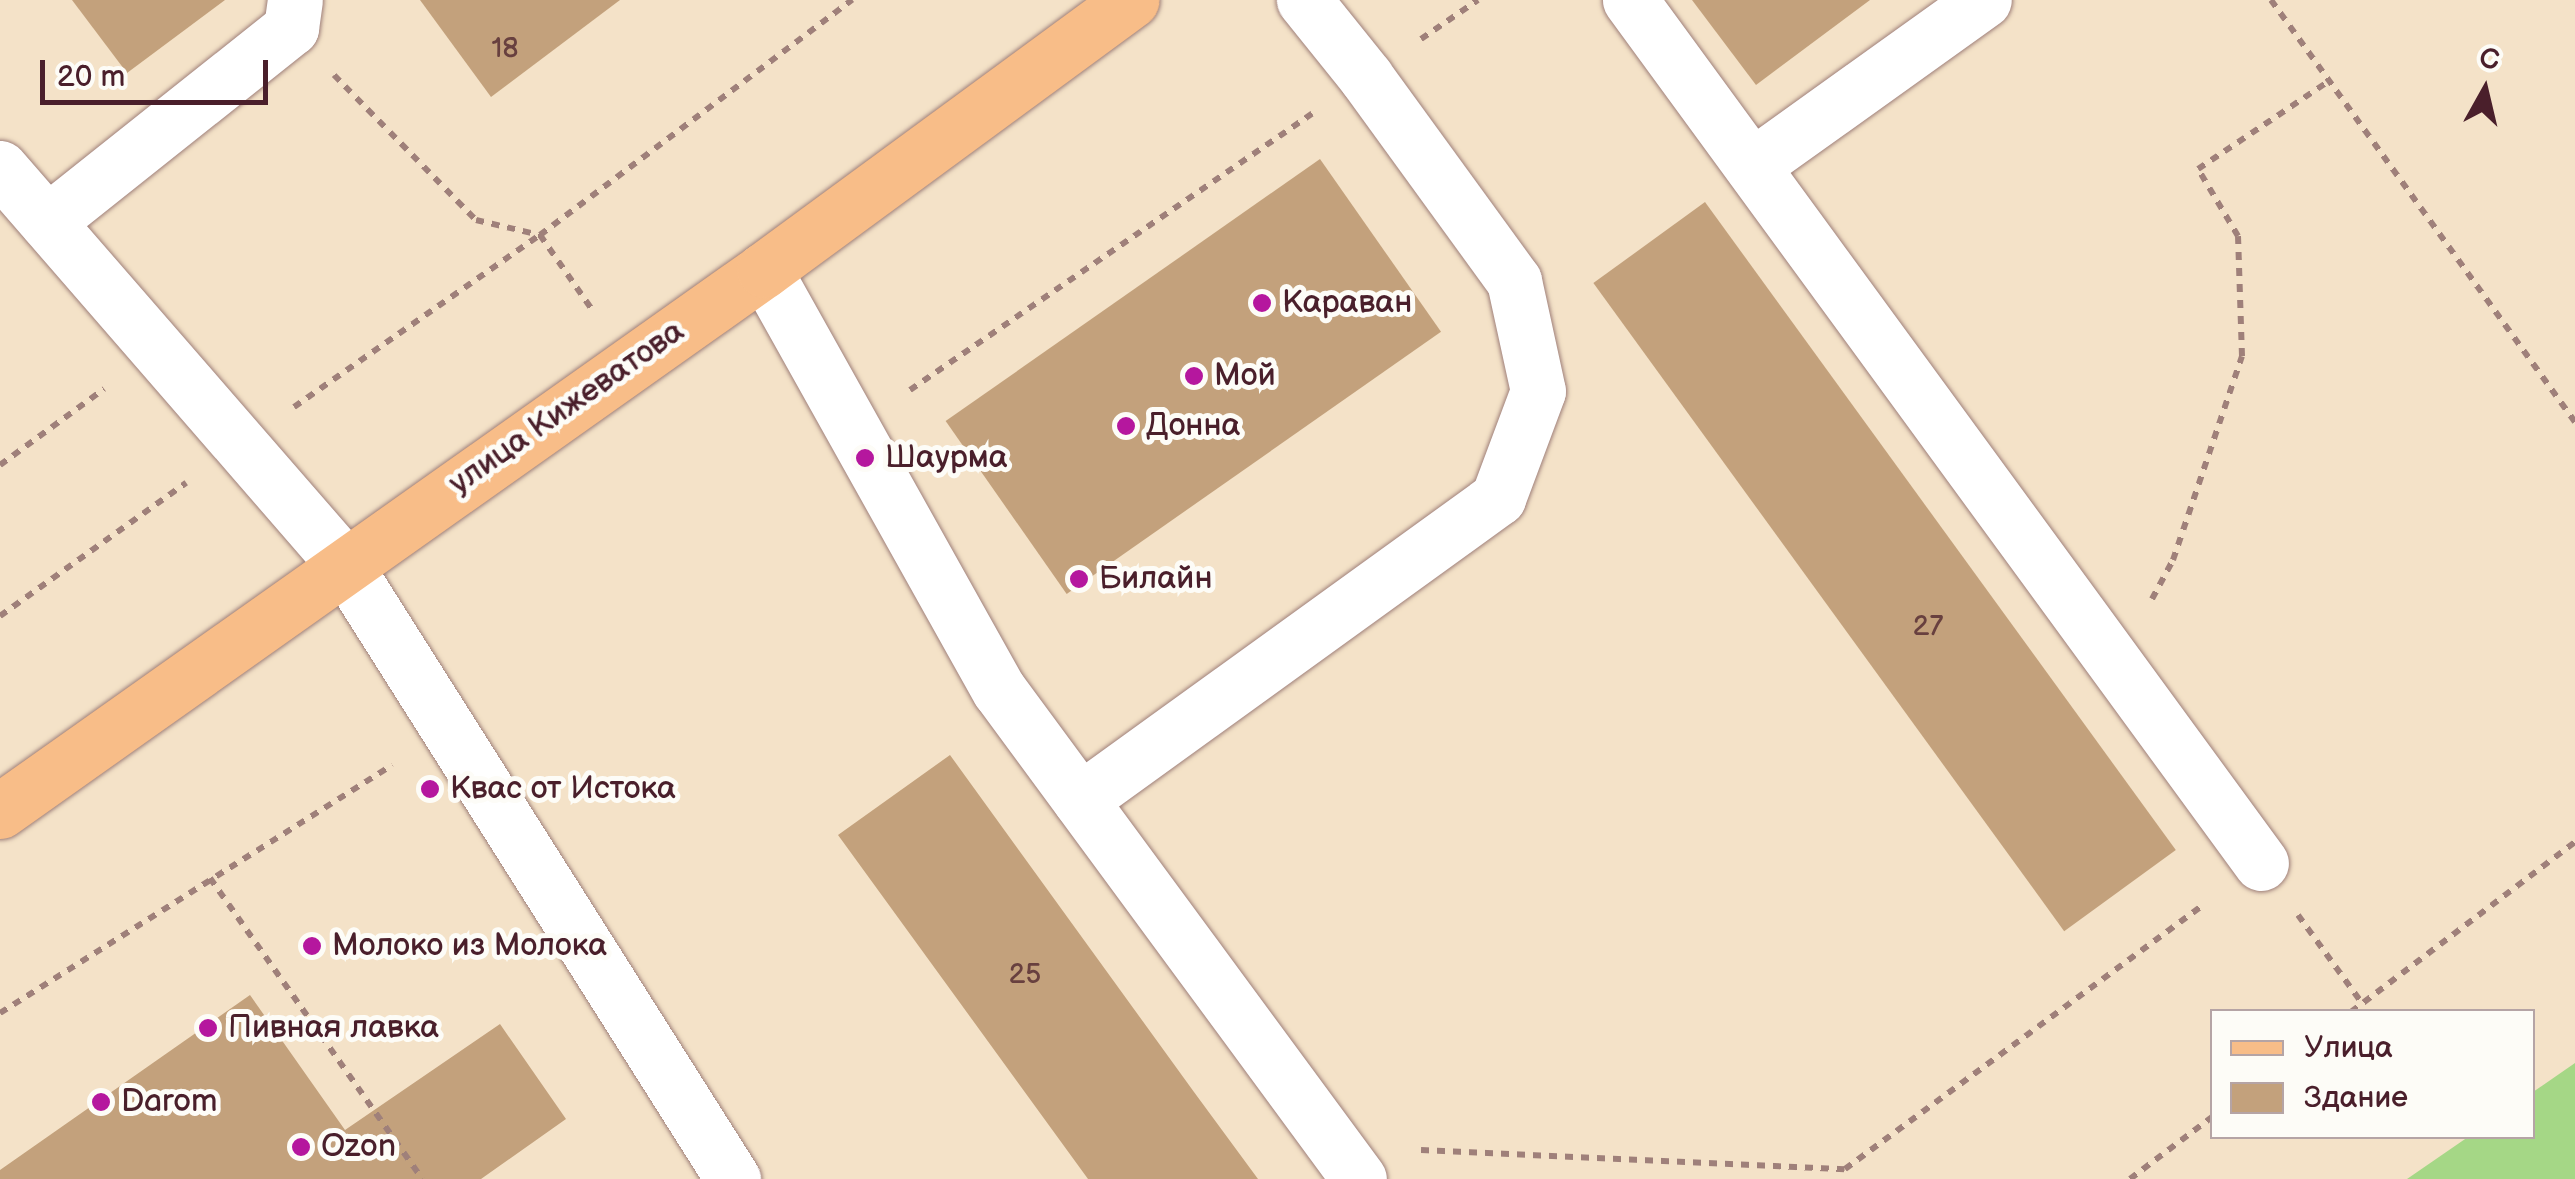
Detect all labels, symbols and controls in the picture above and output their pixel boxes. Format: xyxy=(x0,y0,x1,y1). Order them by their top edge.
house number: 18 xyxy=(491,32,519,66)
scale bar xyxy=(45,40,272,102)
north arrow xyxy=(2435,40,2535,140)
text: С xyxy=(2477,42,2501,77)
text: 20 m xyxy=(57,59,125,95)
place label: Караван xyxy=(1282,284,1412,322)
marker: Караван xyxy=(1251,292,1273,314)
street label: улица Кижеватова xyxy=(442,313,692,503)
place label: Мой xyxy=(1214,357,1276,395)
marker: Мой xyxy=(1183,365,1205,387)
place label: Донна xyxy=(1146,407,1240,445)
marker: Донна xyxy=(1115,415,1137,437)
place label: Шаурма xyxy=(885,439,1008,477)
marker: Шаурма xyxy=(854,447,876,469)
place label: Билайн xyxy=(1099,560,1213,598)
marker: Билайн xyxy=(1068,568,1090,590)
house number: 27 xyxy=(1913,610,1943,644)
place label: Квас от Истока xyxy=(450,770,676,808)
marker: Квас от Истока xyxy=(419,778,441,800)
place label: Молоко из Молока xyxy=(332,927,607,965)
marker: Молоко из Молока xyxy=(301,935,323,957)
house number: 25 xyxy=(1009,958,1041,992)
place label: Пивная лавка xyxy=(228,1009,439,1047)
legend xyxy=(2210,1009,2535,1139)
marker: Пивная лавка xyxy=(197,1017,219,1039)
text: Улица xyxy=(2304,1030,2393,1066)
text: Здание xyxy=(2304,1080,2408,1116)
place label: Darom xyxy=(121,1083,218,1121)
marker: Darom xyxy=(90,1091,112,1113)
place label: Ozon xyxy=(321,1128,396,1166)
marker: Ozon xyxy=(290,1136,312,1158)

